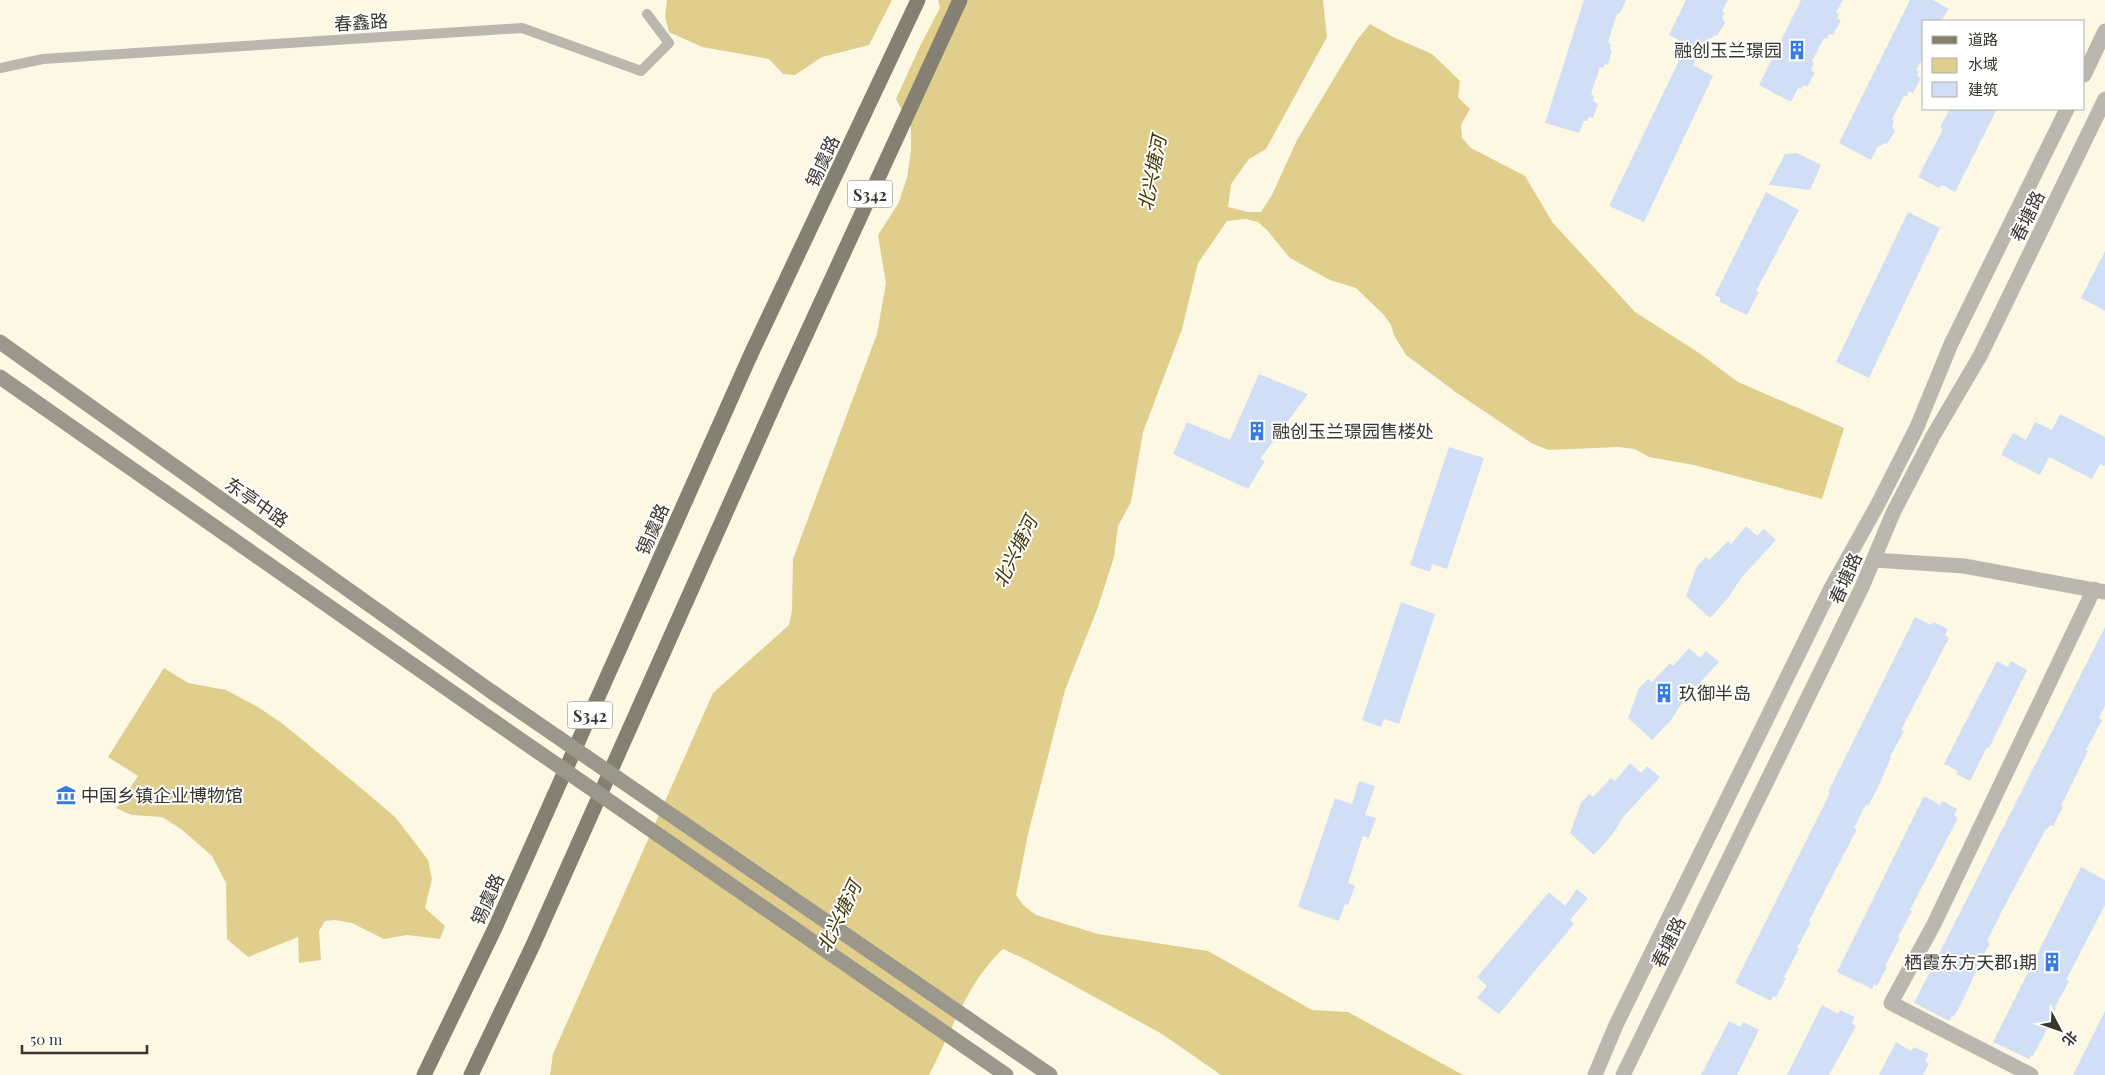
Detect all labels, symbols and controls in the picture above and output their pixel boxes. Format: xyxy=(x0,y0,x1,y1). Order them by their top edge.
street label: 春鑫路 xyxy=(333,8,389,36)
legend xyxy=(1922,20,2085,110)
text: 道路 xyxy=(1968,29,1998,49)
place label: 融创玉兰璟园 xyxy=(1674,38,1782,62)
building icon: 融创玉兰璟园 xyxy=(1786,39,1808,61)
text: 水域 xyxy=(1968,54,1998,74)
text: 建筑 xyxy=(1968,79,1998,99)
water label: 北兴塘河 xyxy=(1131,129,1172,213)
street label: 锡虞路 xyxy=(800,131,844,191)
road number: S342 xyxy=(848,180,892,208)
street label: 春塘路 xyxy=(2004,186,2050,246)
place label: 融创玉兰璟园售楼处 xyxy=(1272,419,1434,443)
building icon: 融创玉兰璟园售楼处 xyxy=(1246,420,1268,442)
street label: 东亭中路 xyxy=(221,472,293,532)
street label: 锡虞路 xyxy=(630,499,674,559)
water label: 北兴塘河 xyxy=(986,508,1044,591)
street label: 春塘路 xyxy=(1823,548,1867,608)
place label: 玖御半岛 xyxy=(1679,681,1751,705)
building icon: 玖御半岛 xyxy=(1653,682,1675,704)
road number: S342 xyxy=(568,702,612,728)
place label: 中国乡镇企业博物馆 xyxy=(81,783,243,807)
museum icon: 中国乡镇企业博物馆 xyxy=(55,784,77,806)
street label: 锡虞路 xyxy=(465,869,509,929)
water label: 北兴塘河 xyxy=(810,873,868,956)
street label: 春塘路 xyxy=(1645,912,1691,972)
place label: 栖霞东方天郡1期 xyxy=(1904,950,2037,974)
building icon: 栖霞东方天郡1期 xyxy=(2041,951,2063,973)
north arrow xyxy=(2035,1005,2085,1055)
scale bar xyxy=(22,1022,148,1054)
text: 北 xyxy=(2058,1027,2082,1050)
text: 50 m xyxy=(30,1029,63,1049)

